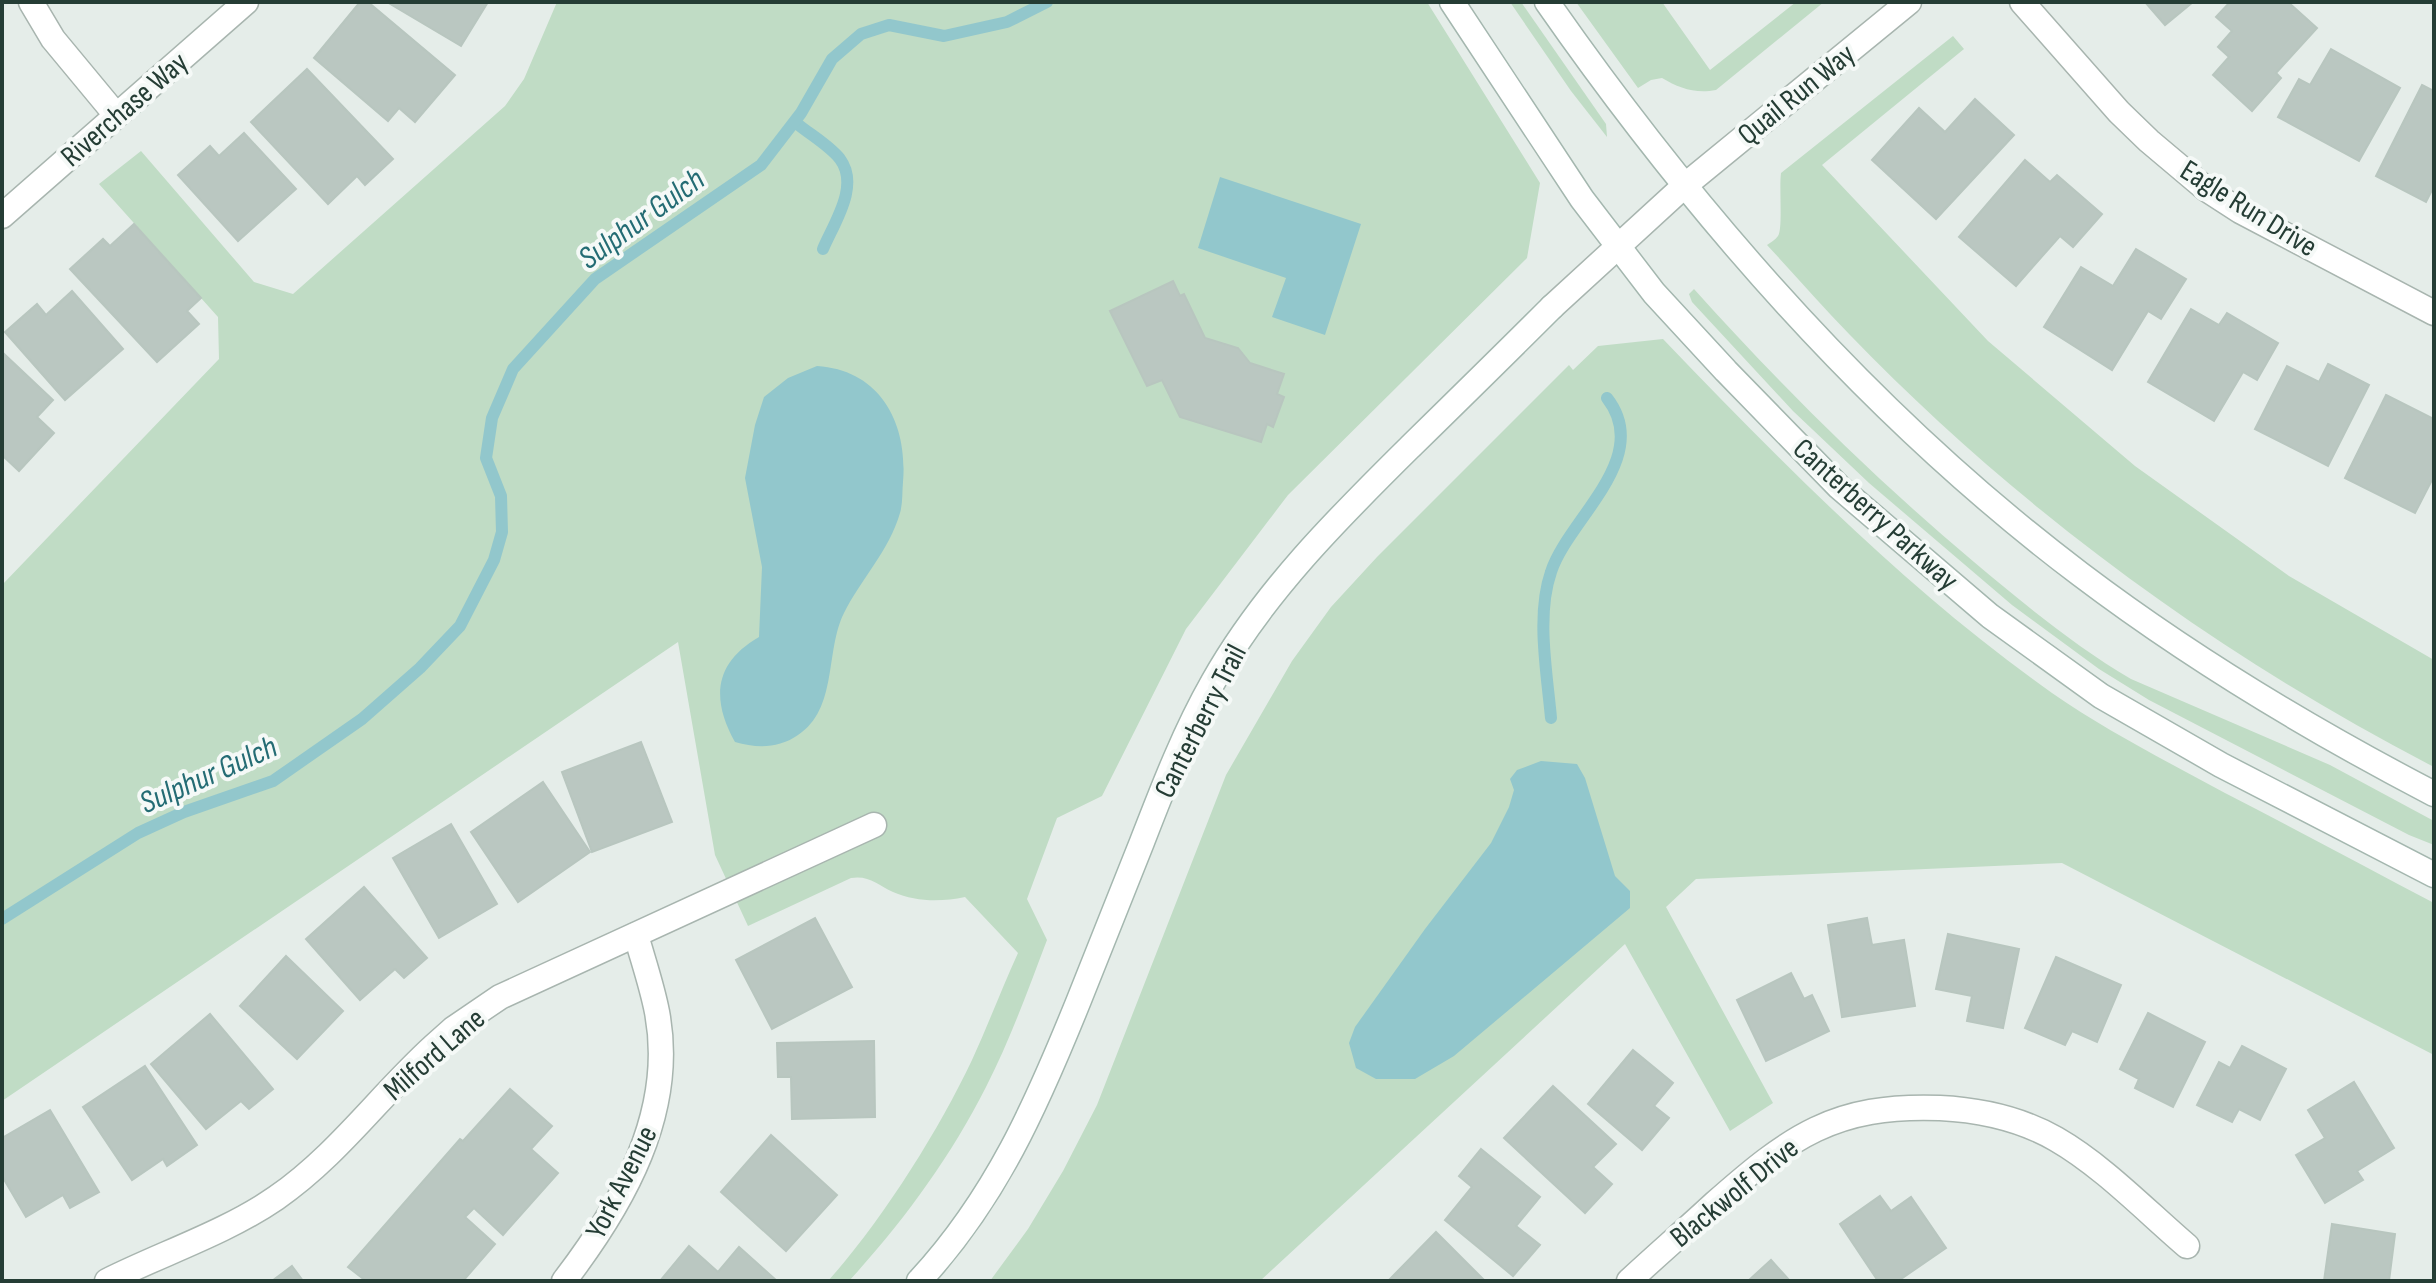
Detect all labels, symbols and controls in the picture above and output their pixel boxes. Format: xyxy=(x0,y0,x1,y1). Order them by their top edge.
street label: Quail Run Way xyxy=(1731,36,1863,153)
street label: Riverchase Way xyxy=(54,45,196,175)
street label: Eagle Run Drive xyxy=(2174,153,2323,265)
water label: Sulphur Gulch xyxy=(571,160,713,278)
street label: Canterberry Parkway xyxy=(1785,431,1966,599)
street label: Canterberry Trail xyxy=(1147,639,1255,804)
water label: Sulphur Gulch xyxy=(134,728,283,823)
street label: Milford Lane xyxy=(377,1001,493,1108)
street label: York Avenue xyxy=(578,1120,666,1245)
street label: Blackwolf Drive xyxy=(1663,1130,1806,1255)

